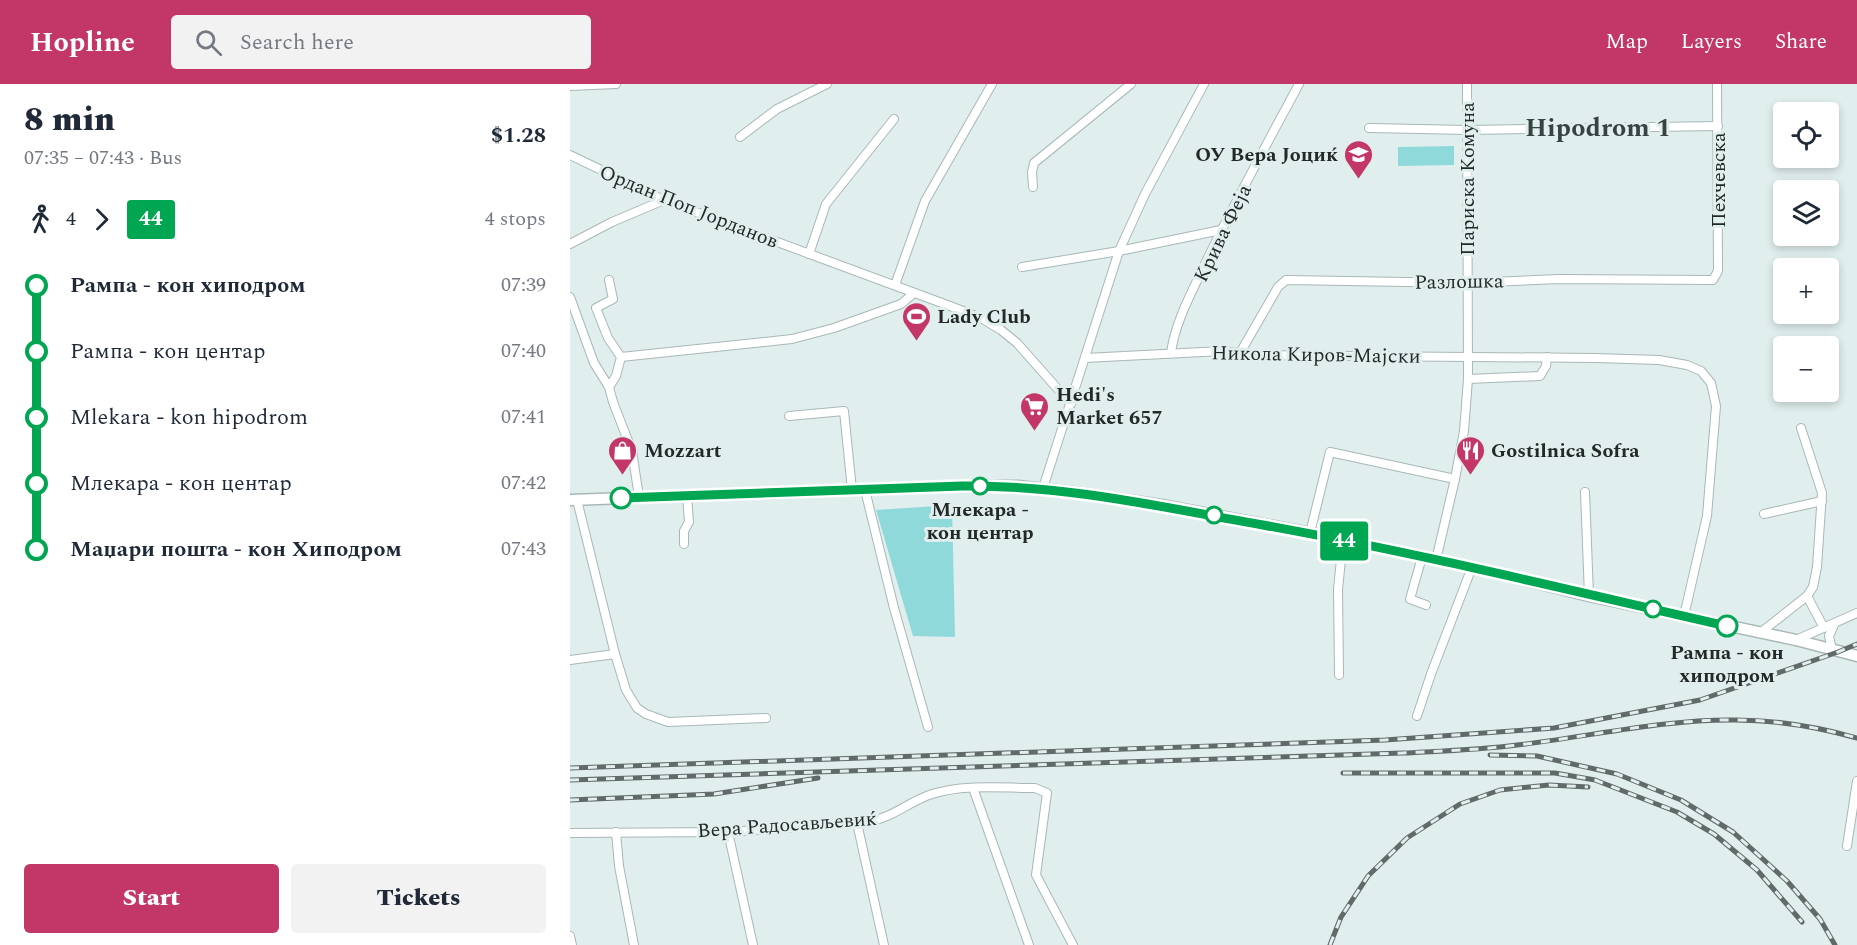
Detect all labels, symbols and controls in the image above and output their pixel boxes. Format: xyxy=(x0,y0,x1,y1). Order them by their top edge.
search box xyxy=(171,15,591,69)
text: Hopline xyxy=(30,21,135,64)
icon: search xyxy=(192,26,225,59)
text: Search here xyxy=(240,26,354,59)
text: Map xyxy=(1606,26,1648,58)
text: Layers xyxy=(1681,26,1742,58)
text: Share xyxy=(1775,26,1827,58)
text: 8 min xyxy=(24,95,115,145)
street label: Париска Комуна xyxy=(1453,102,1483,256)
map controls xyxy=(1773,102,1839,402)
button: locate xyxy=(1773,102,1839,168)
district label: Hipodrom 1 xyxy=(1525,108,1671,148)
text: $1.28 xyxy=(491,119,546,152)
street label: Пехчевска xyxy=(1704,132,1734,228)
school or university icon: ОУ Вера Јоциќ xyxy=(1343,138,1375,180)
place label: ОУ Вера Јоциќ xyxy=(1195,140,1338,170)
text: 07:35 – 07:43 · Bus xyxy=(24,143,182,173)
street label: Ордан Поп Јорданов xyxy=(595,157,783,257)
street label: Крива Феја xyxy=(1186,179,1260,288)
button: layers xyxy=(1773,180,1839,246)
icon: walk xyxy=(24,203,57,236)
icon: forward xyxy=(85,203,118,236)
text: 44 xyxy=(139,203,163,235)
text: 4 xyxy=(66,204,76,234)
text: 4 stops xyxy=(485,204,546,234)
button: + xyxy=(1773,258,1839,324)
street label: Разлошка xyxy=(1414,266,1504,298)
text: Рампа - кон хиподром xyxy=(70,269,306,302)
text: 07:39 xyxy=(501,270,546,300)
sports icon: Lady Club xyxy=(900,300,932,342)
place label: Lady Club xyxy=(937,302,1031,332)
text: Рампа - кон центар xyxy=(70,335,266,368)
text: 07:40 xyxy=(501,336,546,366)
button: − xyxy=(1773,336,1839,402)
street label: Никола Киров-Мајски xyxy=(1211,338,1421,372)
place label: Hedi's Market 657 xyxy=(1056,380,1163,433)
supermarket icon: Hedi's Market 657 xyxy=(1019,390,1051,432)
text: Mlekara - kon hipodrom xyxy=(70,401,308,434)
text: 07:41 xyxy=(501,402,546,432)
shop icon: Mozzart xyxy=(607,434,639,476)
restaurant icon: Gostilnica Sofra xyxy=(1454,434,1486,476)
place label: Mozzart xyxy=(644,436,722,466)
place label: Gostilnica Sofra xyxy=(1491,436,1640,466)
text: Млекара - кон центар xyxy=(70,467,292,500)
text: 07:42 xyxy=(501,468,546,498)
marker: Млекара - кон центар xyxy=(971,477,989,495)
unlabelled marker xyxy=(610,487,632,509)
place label: Млекара - кон центар xyxy=(926,495,1034,548)
unlabelled marker xyxy=(1205,506,1223,524)
line badge: 44 xyxy=(1317,522,1371,560)
text: 44 xyxy=(1332,525,1356,557)
text: Маџари пошта - кон Хиподром xyxy=(70,533,402,566)
text: 07:43 xyxy=(501,534,546,564)
unlabelled marker xyxy=(1644,600,1662,618)
marker: Рампа - кон хиподром xyxy=(1716,615,1738,637)
place label: Рампа - кон хиподром xyxy=(1670,638,1784,691)
street label: Вера Радосављевиќ xyxy=(696,804,878,846)
button: Start xyxy=(24,864,279,933)
button: Tickets xyxy=(291,864,546,933)

